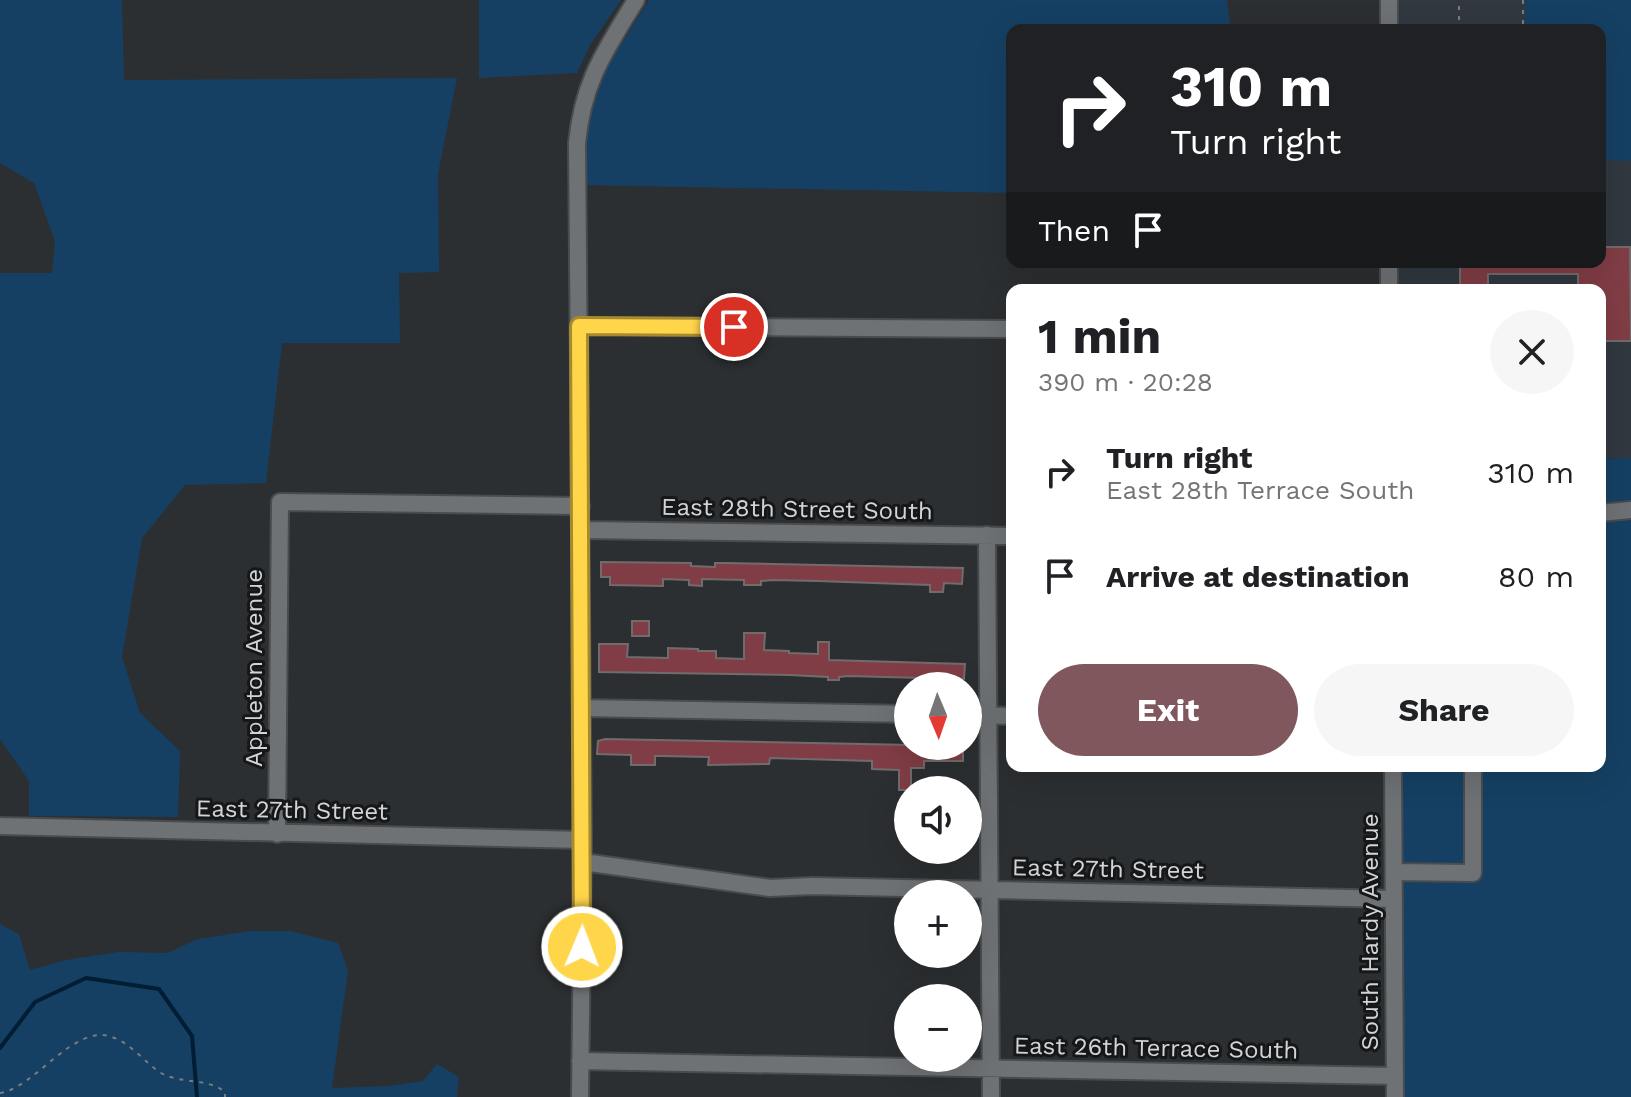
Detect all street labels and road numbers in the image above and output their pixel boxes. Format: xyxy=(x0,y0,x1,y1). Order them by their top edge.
street label: East 28th Street South xyxy=(661,493,933,525)
street label: Appleton Avenue xyxy=(240,569,268,767)
street label: East 27th Street xyxy=(196,794,388,826)
street label: South Hardy Avenue xyxy=(1356,813,1384,1051)
street label: East 27th Street xyxy=(1012,853,1204,885)
street label: East 26th Terrace South xyxy=(1014,1032,1298,1064)

